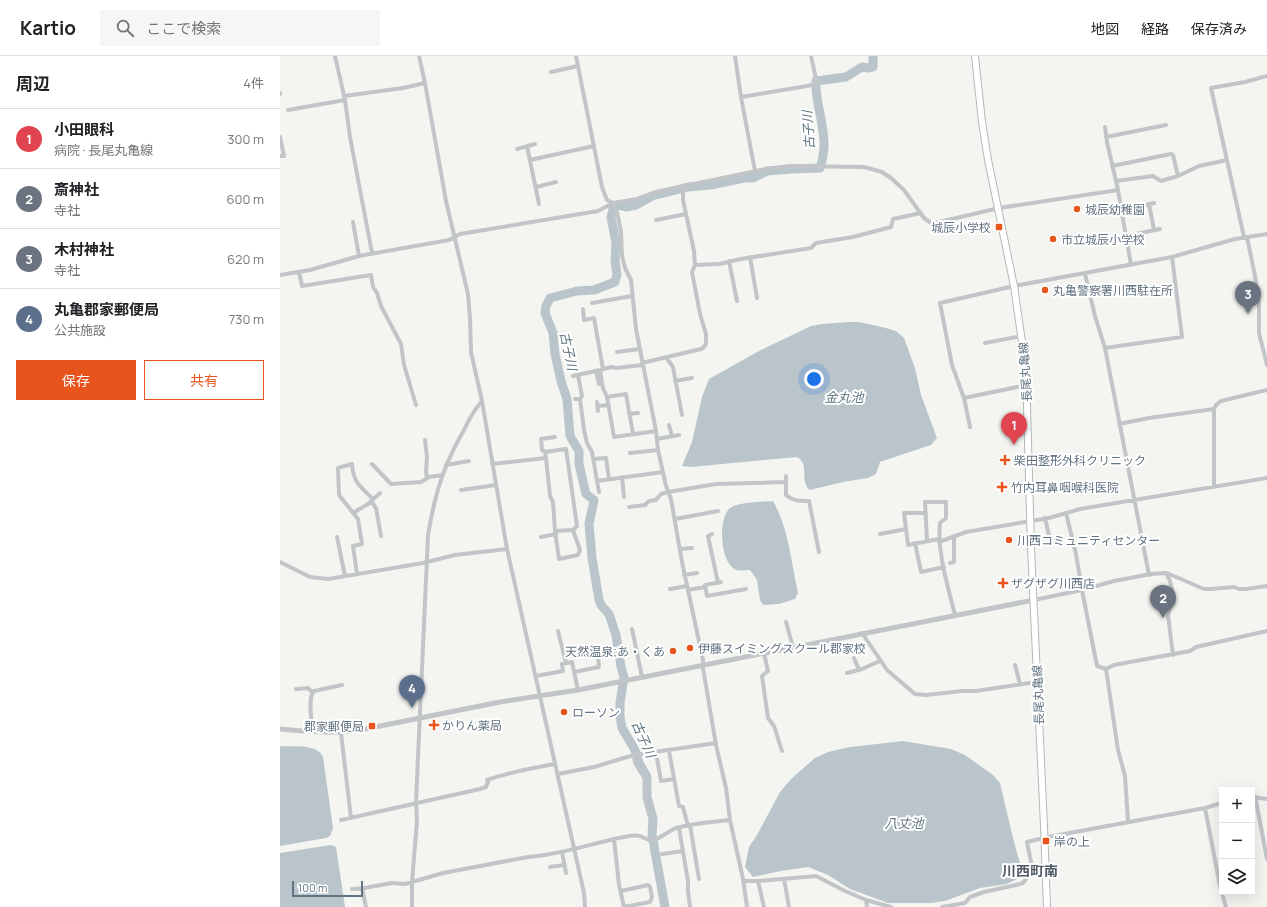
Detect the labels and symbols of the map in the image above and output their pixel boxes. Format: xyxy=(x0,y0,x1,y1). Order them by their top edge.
water label: 古子川 xyxy=(798,108,818,150)
place label: 城辰幼稚園 xyxy=(1085,201,1145,218)
marker: 城辰幼稚園 xyxy=(1072,204,1082,214)
place label: 城辰小学校 xyxy=(931,219,991,236)
marker: 城辰小学校 xyxy=(994,222,1004,232)
place label: 市立城辰小学校 xyxy=(1061,231,1145,248)
marker: 市立城辰小学校 xyxy=(1048,234,1058,244)
pin: 3 xyxy=(1235,281,1261,314)
place label: 丸亀警察署川西駐在所 xyxy=(1053,282,1173,299)
marker: 丸亀警察署川西駐在所 xyxy=(1040,285,1050,295)
water label: 古子川 xyxy=(556,330,582,374)
street label: 長尾丸亀線 xyxy=(1014,341,1036,403)
your location xyxy=(804,369,824,389)
water label: 金丸池 xyxy=(824,388,865,406)
pin: 1 xyxy=(1001,412,1027,445)
place label: 柴田整形外科クリニック xyxy=(1014,452,1146,469)
marker: 柴田整形外科クリニック xyxy=(999,454,1011,466)
place label: 竹内耳鼻咽喉科医院 xyxy=(1011,479,1119,496)
marker: 竹内耳鼻咽喉科医院 xyxy=(996,481,1008,493)
place label: 川西コミュニティセンター xyxy=(1017,532,1160,549)
marker: 川西コミュニティセンター xyxy=(1004,535,1014,545)
place label: ザグザグ川西店 xyxy=(1011,575,1095,592)
marker: ザグザグ川西店 xyxy=(998,578,1008,588)
pin: 2 xyxy=(1150,585,1176,618)
place label: 伊藤スイミングスクール郡家校 xyxy=(698,640,866,657)
place label: 天然温泉;あ・くあ xyxy=(565,643,665,660)
marker: 伊藤スイミングスクール郡家校 xyxy=(685,643,695,653)
marker: 天然温泉;あ・くあ xyxy=(668,646,678,656)
street label: 長尾丸亀線 xyxy=(1028,665,1048,725)
pin: 4 xyxy=(399,675,425,708)
place label: ローソン xyxy=(572,704,620,721)
marker: ローソン xyxy=(559,707,569,717)
place label: かりん薬局 xyxy=(442,717,502,734)
place label: 郡家郵便局 xyxy=(304,718,364,735)
water label: 古子川 xyxy=(628,718,661,762)
marker: かりん薬局 xyxy=(429,720,439,730)
marker: 郡家郵便局 xyxy=(367,721,377,731)
water label: 八丈池 xyxy=(884,814,925,832)
place label: 岸の上 xyxy=(1054,833,1090,850)
marker: 岸の上 xyxy=(1041,836,1051,846)
district label: 川西町南 xyxy=(1002,861,1058,880)
scale bar xyxy=(292,879,363,898)

